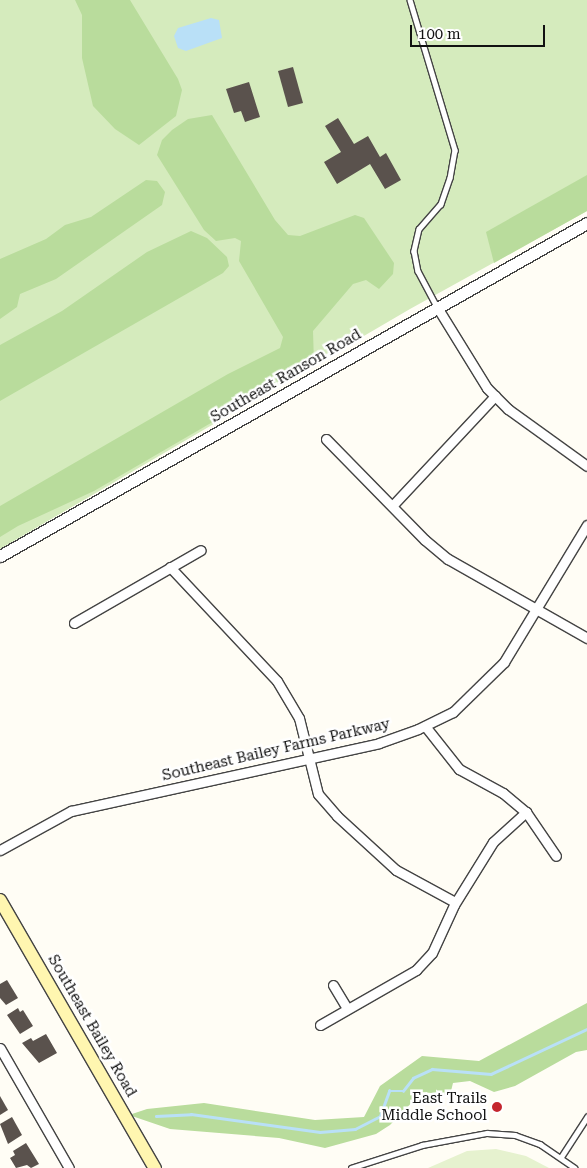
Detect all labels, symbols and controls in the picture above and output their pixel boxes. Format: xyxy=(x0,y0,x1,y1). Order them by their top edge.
scale bar xyxy=(412,15,547,47)
text: 100 m xyxy=(418,25,461,43)
street label: Southeast Ranson Road xyxy=(208,325,364,427)
street label: Southeast Bailey Farms Parkway xyxy=(160,715,392,785)
street label: Southeast Bailey Road xyxy=(44,952,140,1100)
place label: East Trails Middle School xyxy=(381,1089,487,1124)
marker: East Trails Middle School xyxy=(491,1101,503,1113)

